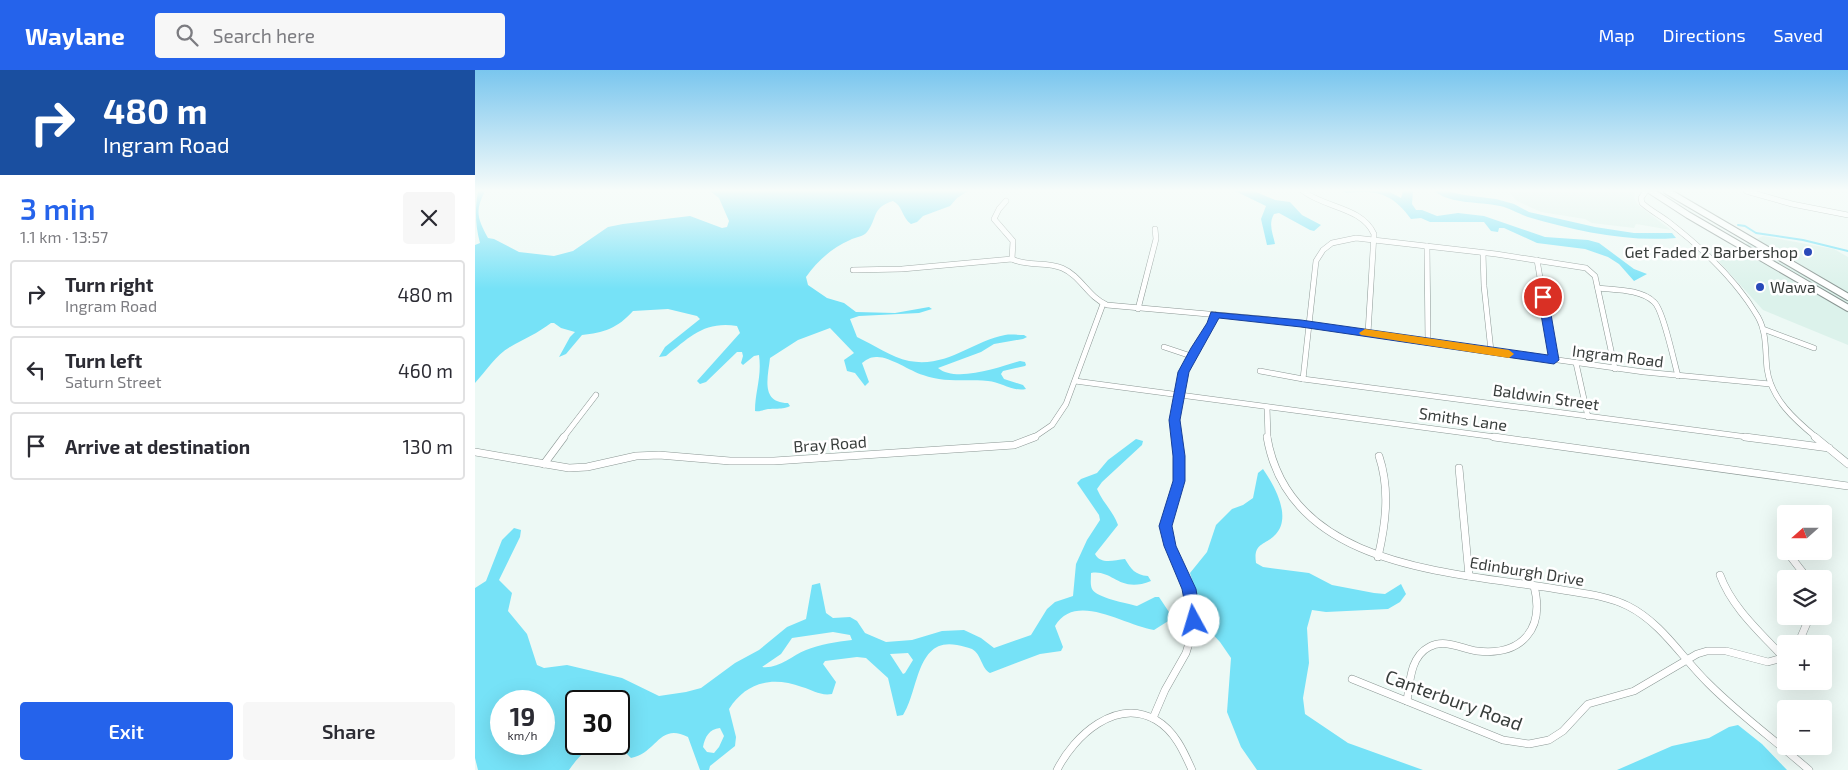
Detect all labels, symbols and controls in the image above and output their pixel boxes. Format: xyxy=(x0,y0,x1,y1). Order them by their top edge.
search box xyxy=(155,13,505,58)
text: Waylane xyxy=(25,21,125,50)
icon: search xyxy=(173,21,201,49)
text: Search here xyxy=(213,24,315,47)
text: Map xyxy=(1598,24,1635,46)
text: Directions xyxy=(1663,24,1746,46)
text: Saved xyxy=(1774,24,1823,46)
text: 480 m xyxy=(103,89,208,131)
icon: right xyxy=(20,90,85,155)
text: Ingram Road xyxy=(103,131,230,157)
text: 3 min xyxy=(20,190,96,226)
button: close xyxy=(403,192,455,244)
text: 1.1 km · 13:57 xyxy=(20,227,108,246)
place label: Get Faded 2 Barbershop xyxy=(1625,242,1798,261)
marker: Get Faded 2 Barbershop xyxy=(1802,246,1814,258)
text: Turn right xyxy=(65,273,153,296)
pin xyxy=(1522,276,1564,318)
place label: Wawa xyxy=(1770,277,1816,296)
icon: right xyxy=(22,280,50,308)
marker: Wawa xyxy=(1754,281,1766,293)
text: 480 m xyxy=(397,283,453,306)
icon: arrive xyxy=(1529,283,1557,311)
text: Ingram Road xyxy=(65,296,157,315)
street label: Ingram Road xyxy=(1571,340,1665,371)
text: Turn left xyxy=(65,349,142,372)
icon: left xyxy=(22,356,50,384)
text: 460 m xyxy=(398,359,453,382)
text: Saturn Street xyxy=(65,372,162,391)
street label: Baldwin Street xyxy=(1492,380,1600,413)
street label: Smiths Lane xyxy=(1418,403,1508,434)
street label: Bray Road xyxy=(793,431,867,456)
icon: arrive xyxy=(22,432,50,460)
text: Arrive at destination xyxy=(65,435,250,458)
text: 130 m xyxy=(403,435,453,458)
north arrow xyxy=(1777,505,1833,560)
map controls xyxy=(1777,505,1832,755)
street label: Edinburgh Drive xyxy=(1468,552,1586,589)
button: layers xyxy=(1777,570,1832,625)
position arrow xyxy=(1167,594,1219,646)
button: + xyxy=(1777,635,1832,690)
street label: Canterbury Road xyxy=(1382,664,1526,735)
speed limit sign: 30 xyxy=(565,690,630,755)
button: − xyxy=(1777,700,1832,755)
text: 19 xyxy=(510,701,535,731)
button: Exit xyxy=(20,702,233,760)
button: Share xyxy=(243,702,455,760)
text: km/h xyxy=(508,728,537,742)

